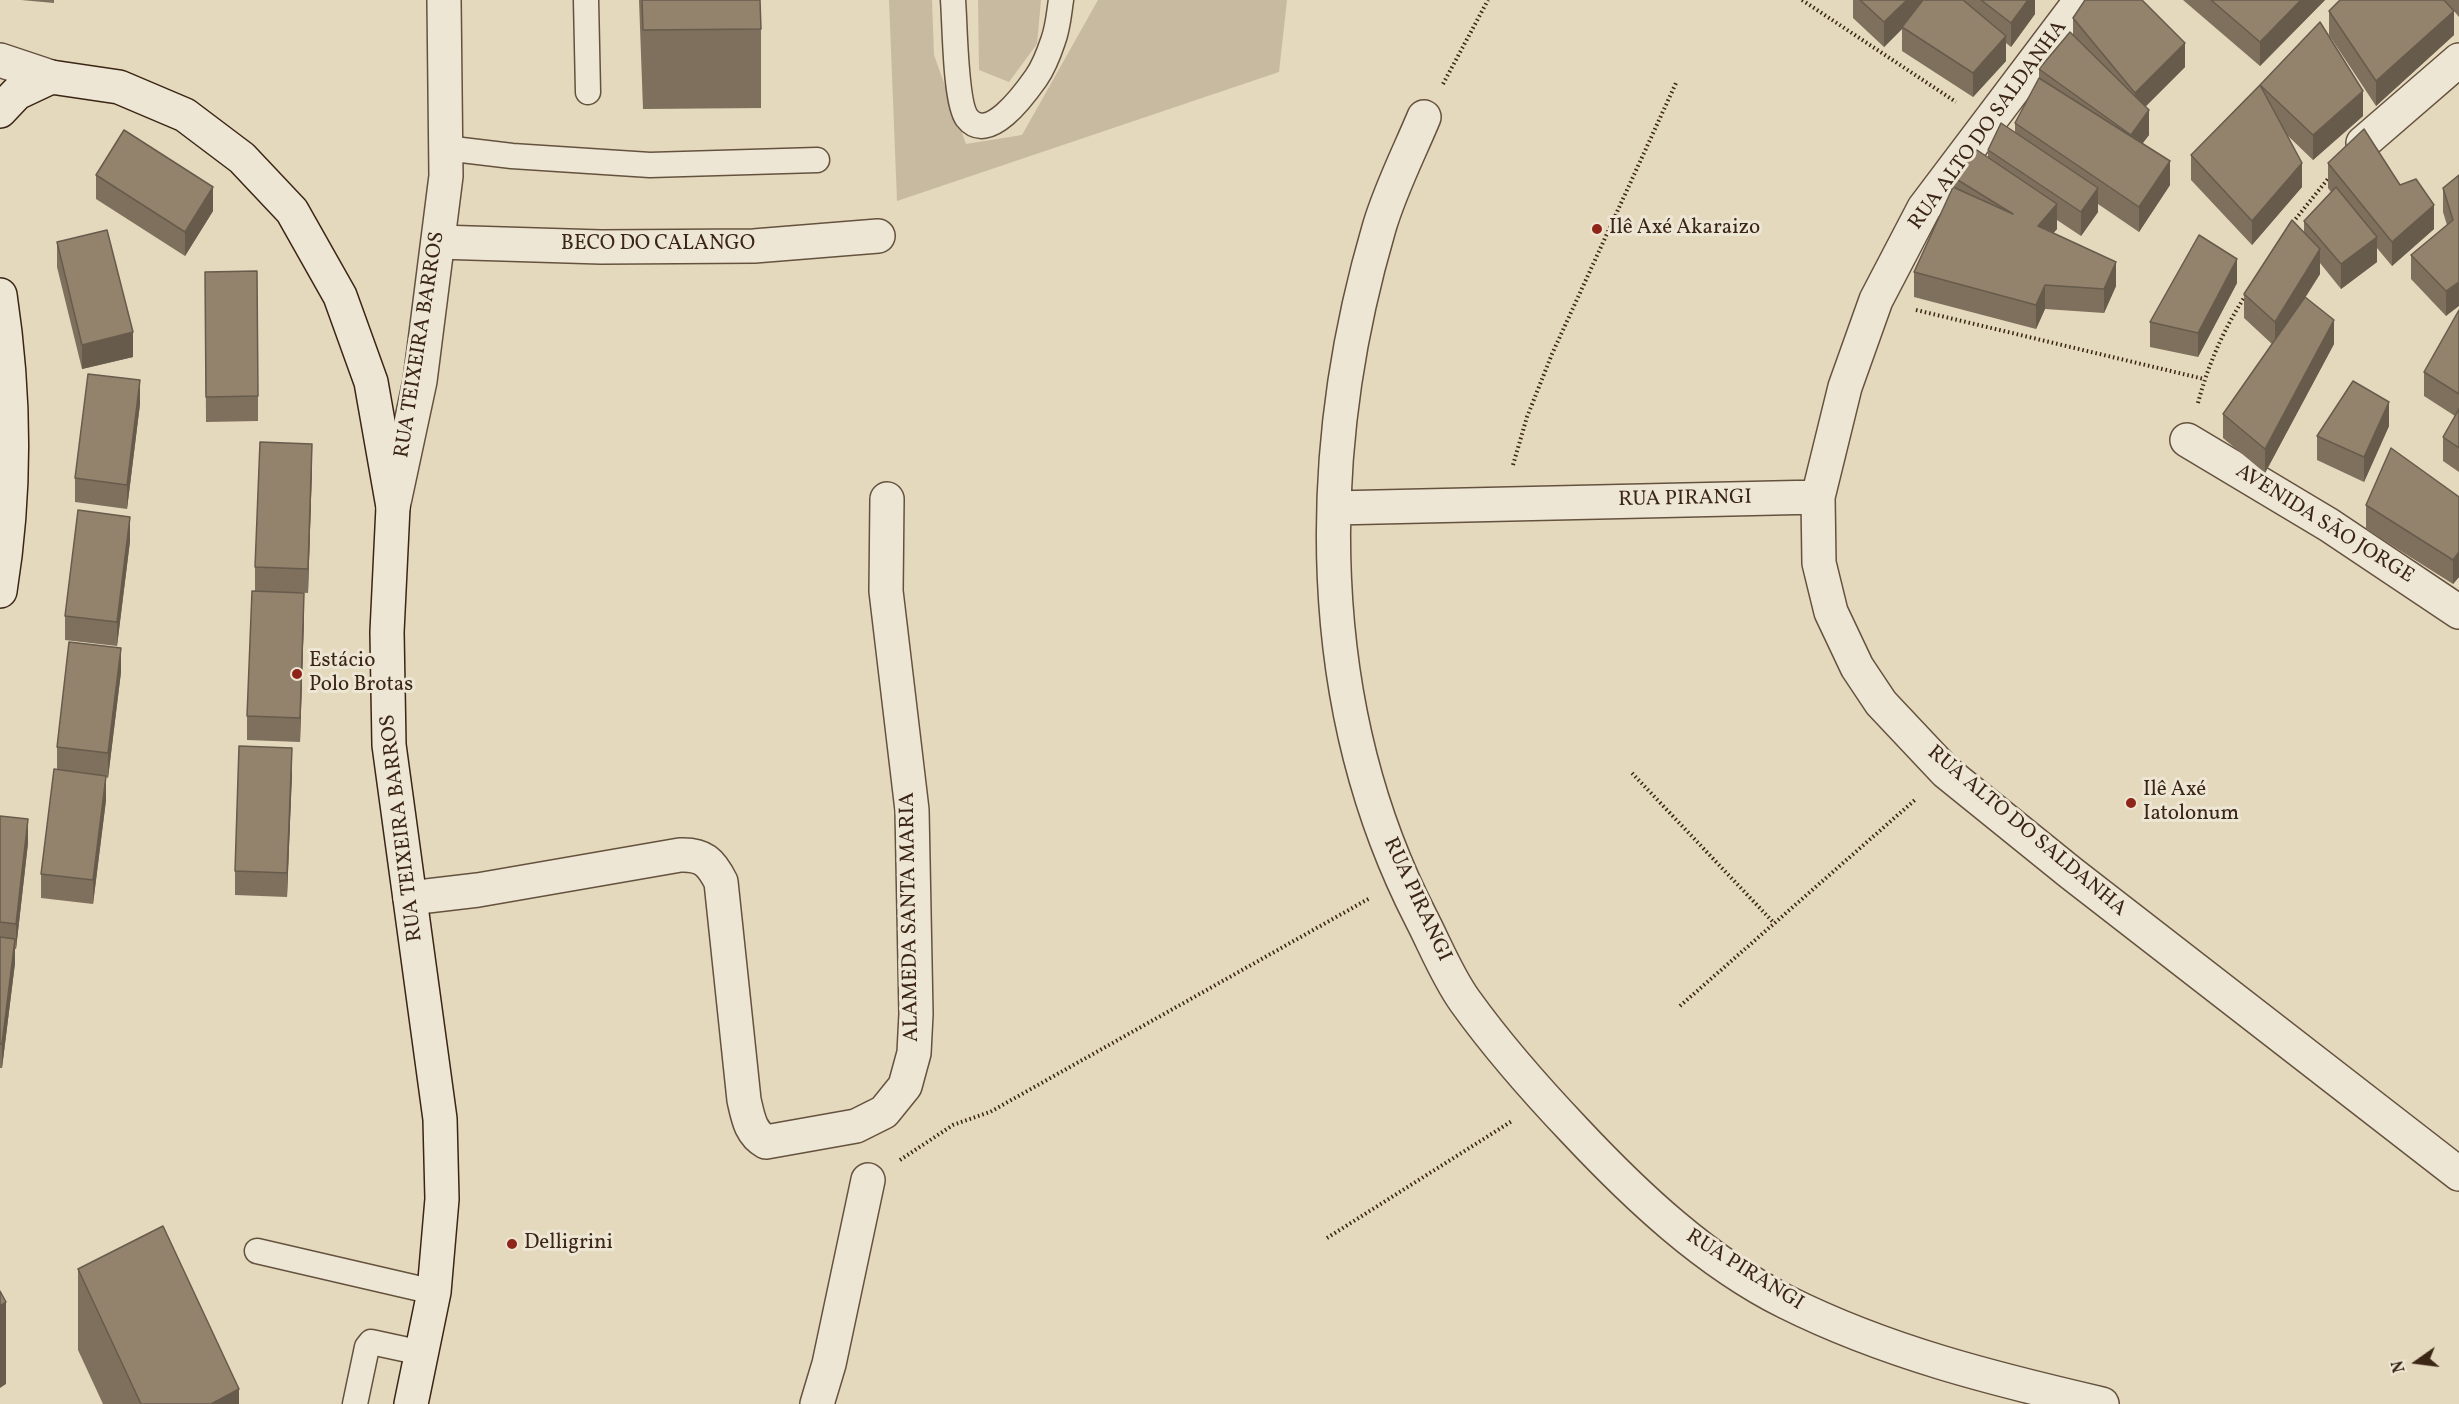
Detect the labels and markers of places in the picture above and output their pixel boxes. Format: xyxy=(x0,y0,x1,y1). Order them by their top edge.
place label: Ilê Axé Akaraizo xyxy=(1609,216,1760,242)
marker: Ilê Axé Akaraizo xyxy=(1590,222,1604,236)
place label: Estácio Polo Brotas xyxy=(309,649,413,699)
marker: Estácio Polo Brotas xyxy=(290,667,304,681)
place label: Ilê Axé Iatolonum xyxy=(2143,778,2239,828)
marker: Ilê Axé Iatolonum xyxy=(2124,796,2138,810)
place label: Delligrini xyxy=(524,1231,613,1257)
marker: Delligrini xyxy=(505,1237,519,1251)

